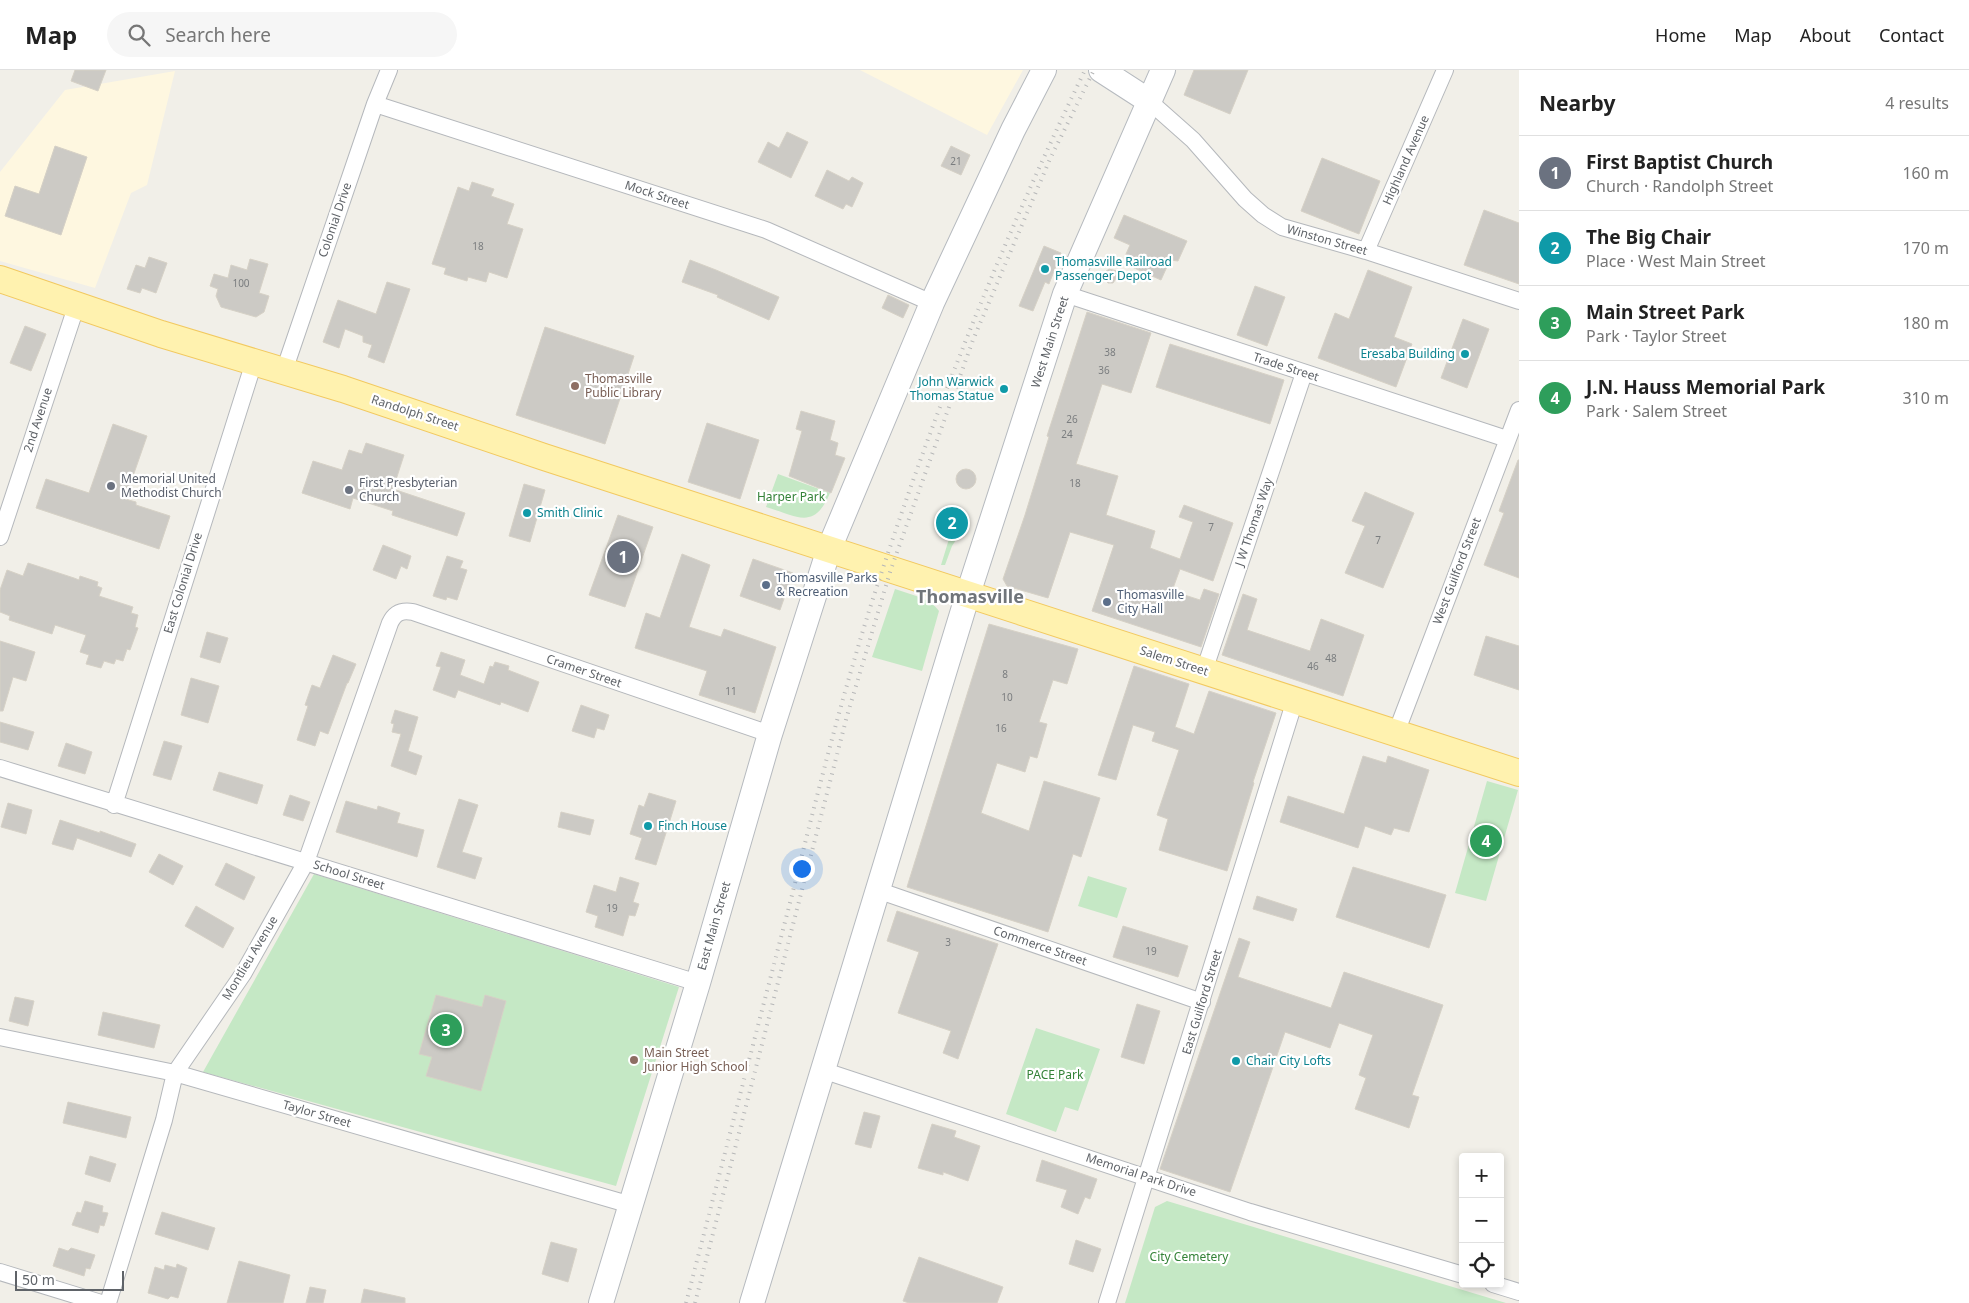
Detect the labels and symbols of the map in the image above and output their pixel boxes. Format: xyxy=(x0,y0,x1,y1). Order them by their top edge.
street label: Highland Avenue xyxy=(1378,112,1433,207)
house number: 21 xyxy=(950,154,962,168)
street label: Mock Street xyxy=(623,176,692,213)
street label: Colonial Drive xyxy=(314,180,355,260)
street label: Winston Street xyxy=(1285,220,1370,259)
house number: 18 xyxy=(472,239,484,253)
place label: Thomasville Railroad Passenger Depot xyxy=(1055,253,1172,284)
marker: Thomasville Railroad Passenger Depot xyxy=(1039,263,1051,275)
house number: 100 xyxy=(232,276,250,290)
street label: West Main Street xyxy=(1027,293,1073,390)
house number: 38 xyxy=(1104,345,1116,359)
place label: Eresaba Building xyxy=(1360,345,1455,362)
street label: Trade Street xyxy=(1251,348,1322,385)
marker: Eresaba Building xyxy=(1459,348,1471,360)
house number: 36 xyxy=(1098,363,1110,377)
place label: Thomasville Public Library xyxy=(585,370,662,401)
place label: John Warwick Thomas Statue xyxy=(910,373,995,404)
marker: Thomasville Public Library xyxy=(569,380,581,392)
marker: John Warwick Thomas Statue xyxy=(998,383,1010,395)
street label: 2nd Avenue xyxy=(19,385,56,454)
street label: Randolph Street xyxy=(369,390,462,435)
house number: 26 xyxy=(1066,412,1078,426)
house number: 24 xyxy=(1061,427,1073,441)
place label: Memorial United Methodist Church xyxy=(121,470,222,501)
place label: First Presbyterian Church xyxy=(359,474,458,505)
street label: J W Thomas Way xyxy=(1230,474,1277,569)
house number: 18 xyxy=(1069,476,1081,490)
marker: Memorial United Methodist Church xyxy=(105,480,117,492)
marker: First Presbyterian Church xyxy=(343,484,355,496)
park label: Harper Park xyxy=(757,488,826,505)
place label: Smith Clinic xyxy=(537,504,603,521)
pin: 2 xyxy=(936,504,968,542)
marker: Smith Clinic xyxy=(521,507,533,519)
street label: West Guilford Street xyxy=(1428,514,1485,627)
house number: 7 xyxy=(1208,520,1214,534)
street label: East Colonial Drive xyxy=(159,530,206,636)
house number: 7 xyxy=(1375,533,1381,547)
pin: 1 xyxy=(607,538,639,576)
place label: Thomasville Parks & Recreation xyxy=(776,569,878,600)
marker: Thomasville Parks & Recreation xyxy=(760,579,772,591)
district label: Thomasville xyxy=(916,584,1024,608)
place label: Thomasville City Hall xyxy=(1117,586,1184,617)
marker: Thomasville City Hall xyxy=(1101,596,1113,608)
street label: Salem Street xyxy=(1138,641,1211,680)
street label: Cramer Street xyxy=(544,650,625,692)
house number: 48 xyxy=(1325,651,1337,665)
house number: 46 xyxy=(1307,659,1319,673)
house number: 8 xyxy=(1002,667,1008,681)
house number: 11 xyxy=(725,684,737,698)
house number: 10 xyxy=(1001,690,1013,704)
house number: 16 xyxy=(995,721,1007,735)
place label: Finch House xyxy=(658,817,727,834)
marker: Finch House xyxy=(642,820,654,832)
pin: 4 xyxy=(1470,822,1502,860)
street label: School Street xyxy=(311,856,388,894)
your location xyxy=(789,856,815,882)
street label: East Main Street xyxy=(693,879,734,972)
house number: 19 xyxy=(606,901,618,915)
street label: Montlieu Avenue xyxy=(218,912,282,1003)
street label: Commerce Street xyxy=(991,922,1090,970)
house number: 3 xyxy=(945,935,951,949)
house number: 19 xyxy=(1145,944,1157,958)
street label: East Guilford Street xyxy=(1177,947,1226,1056)
pin: 3 xyxy=(430,1011,462,1049)
place label: Main Street Junior High School xyxy=(643,1044,748,1075)
place label: Chair City Lofts xyxy=(1246,1052,1331,1069)
marker: Main Street Junior High School xyxy=(628,1054,640,1066)
marker: Chair City Lofts xyxy=(1230,1055,1242,1067)
park label: PACE Park xyxy=(1027,1066,1084,1083)
street label: Taylor Street xyxy=(281,1096,354,1132)
street label: Memorial Park Drive xyxy=(1084,1149,1199,1200)
park label: City Cemetery xyxy=(1150,1248,1229,1265)
scale bar xyxy=(15,1268,124,1291)

